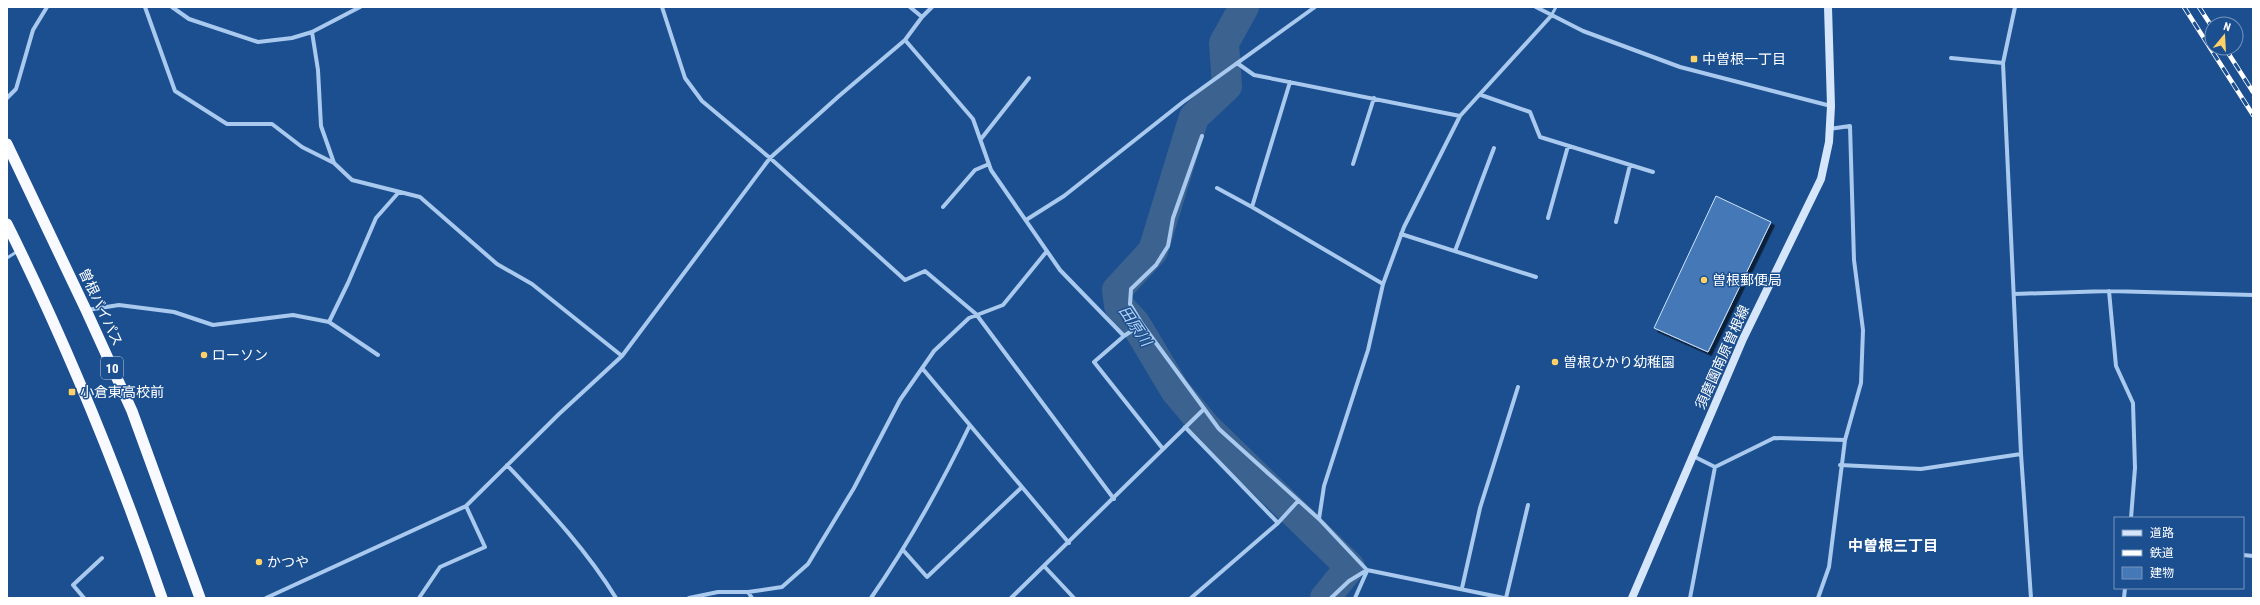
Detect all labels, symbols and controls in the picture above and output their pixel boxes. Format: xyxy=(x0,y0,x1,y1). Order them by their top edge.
north arrow xyxy=(2204,16,2244,56)
text: N xyxy=(2222,20,2232,34)
place label: 中曽根一丁目 xyxy=(1702,51,1786,67)
marker: 中曽根一丁目 xyxy=(1689,54,1699,64)
street label: 曽根バイパス xyxy=(76,266,126,348)
place label: 曽根郵便局 xyxy=(1712,272,1782,288)
marker: 曽根郵便局 xyxy=(1699,275,1709,285)
water label: 田原川 xyxy=(1115,302,1156,351)
street label: 須磨園南原曽根線 xyxy=(1692,303,1752,411)
place label: ローソン xyxy=(212,347,268,363)
marker: ローソン xyxy=(199,350,209,360)
place label: 曽根ひかり幼稚園 xyxy=(1563,354,1675,370)
road number: 10 xyxy=(101,357,123,379)
marker: 曽根ひかり幼稚園 xyxy=(1550,357,1560,367)
place label: 小倉東高校前 xyxy=(80,384,164,400)
marker: 小倉東高校前 xyxy=(67,387,77,397)
legend xyxy=(2114,517,2244,589)
text: 道路 xyxy=(2150,526,2174,540)
district label: 中曽根三丁目 xyxy=(1848,537,1938,555)
text: 鉄道 xyxy=(2150,546,2174,560)
place label: かつや xyxy=(267,554,309,570)
marker: かつや xyxy=(254,557,264,567)
text: 建物 xyxy=(2150,566,2174,580)

